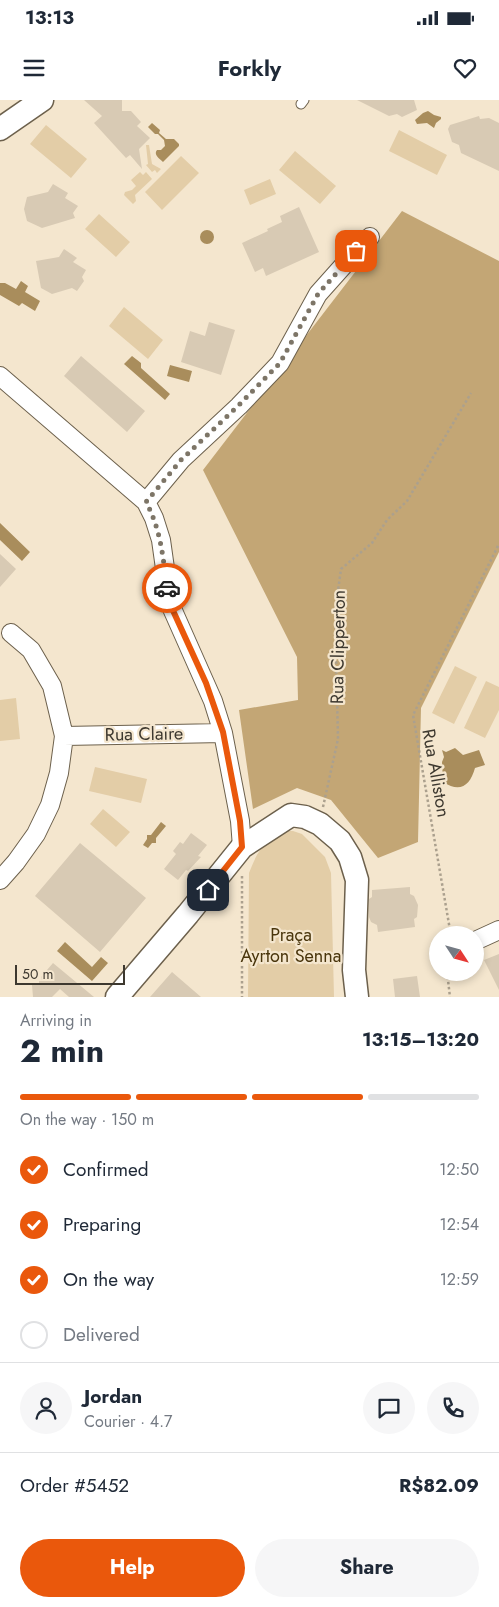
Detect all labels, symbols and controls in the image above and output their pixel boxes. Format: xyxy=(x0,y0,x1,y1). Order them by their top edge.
text: 13:13 xyxy=(25,4,74,31)
text: Forkly xyxy=(218,52,281,84)
icon: menu xyxy=(20,54,48,82)
icon: heart xyxy=(451,54,479,82)
pin xyxy=(335,230,377,272)
icon: bag xyxy=(342,237,370,265)
courier xyxy=(142,563,192,613)
icon: car xyxy=(153,574,181,602)
street label: Rua Clipperton xyxy=(324,590,352,704)
street label: Rua Claire xyxy=(104,720,184,748)
street label: Rua Alliston xyxy=(415,727,457,819)
pin xyxy=(187,869,229,911)
icon: home xyxy=(194,876,222,904)
park label: Praça Ayrton Senna xyxy=(241,922,341,969)
north arrow xyxy=(429,926,484,981)
map controls xyxy=(429,926,484,981)
scale bar xyxy=(15,962,125,985)
text: 50 m xyxy=(22,964,53,984)
text: Arriving in xyxy=(20,1009,92,1032)
text: 13:15–13:20 xyxy=(362,1026,479,1053)
text: 2 min xyxy=(20,1028,104,1074)
text: On the way · 150 m xyxy=(20,1108,154,1131)
icon: check xyxy=(20,1156,48,1184)
text: Confirmed xyxy=(63,1156,149,1183)
text: 12:50 xyxy=(439,1158,479,1181)
icon: check xyxy=(20,1211,48,1239)
text: Preparing xyxy=(63,1211,141,1238)
text: 12:54 xyxy=(440,1213,479,1236)
icon: check xyxy=(20,1266,48,1294)
text: On the way xyxy=(63,1266,154,1293)
text: 12:59 xyxy=(440,1268,479,1291)
text: Delivered xyxy=(63,1321,140,1348)
button: person xyxy=(20,1382,72,1434)
button: chat xyxy=(363,1382,415,1434)
button: phone xyxy=(427,1382,479,1434)
text: Jordan xyxy=(84,1383,142,1410)
text: Courier · 4.7 xyxy=(84,1410,172,1433)
text: Order #5452 xyxy=(20,1472,129,1499)
text: R$82.09 xyxy=(399,1472,479,1499)
button: Help xyxy=(20,1539,245,1597)
button: Share xyxy=(255,1539,479,1597)

